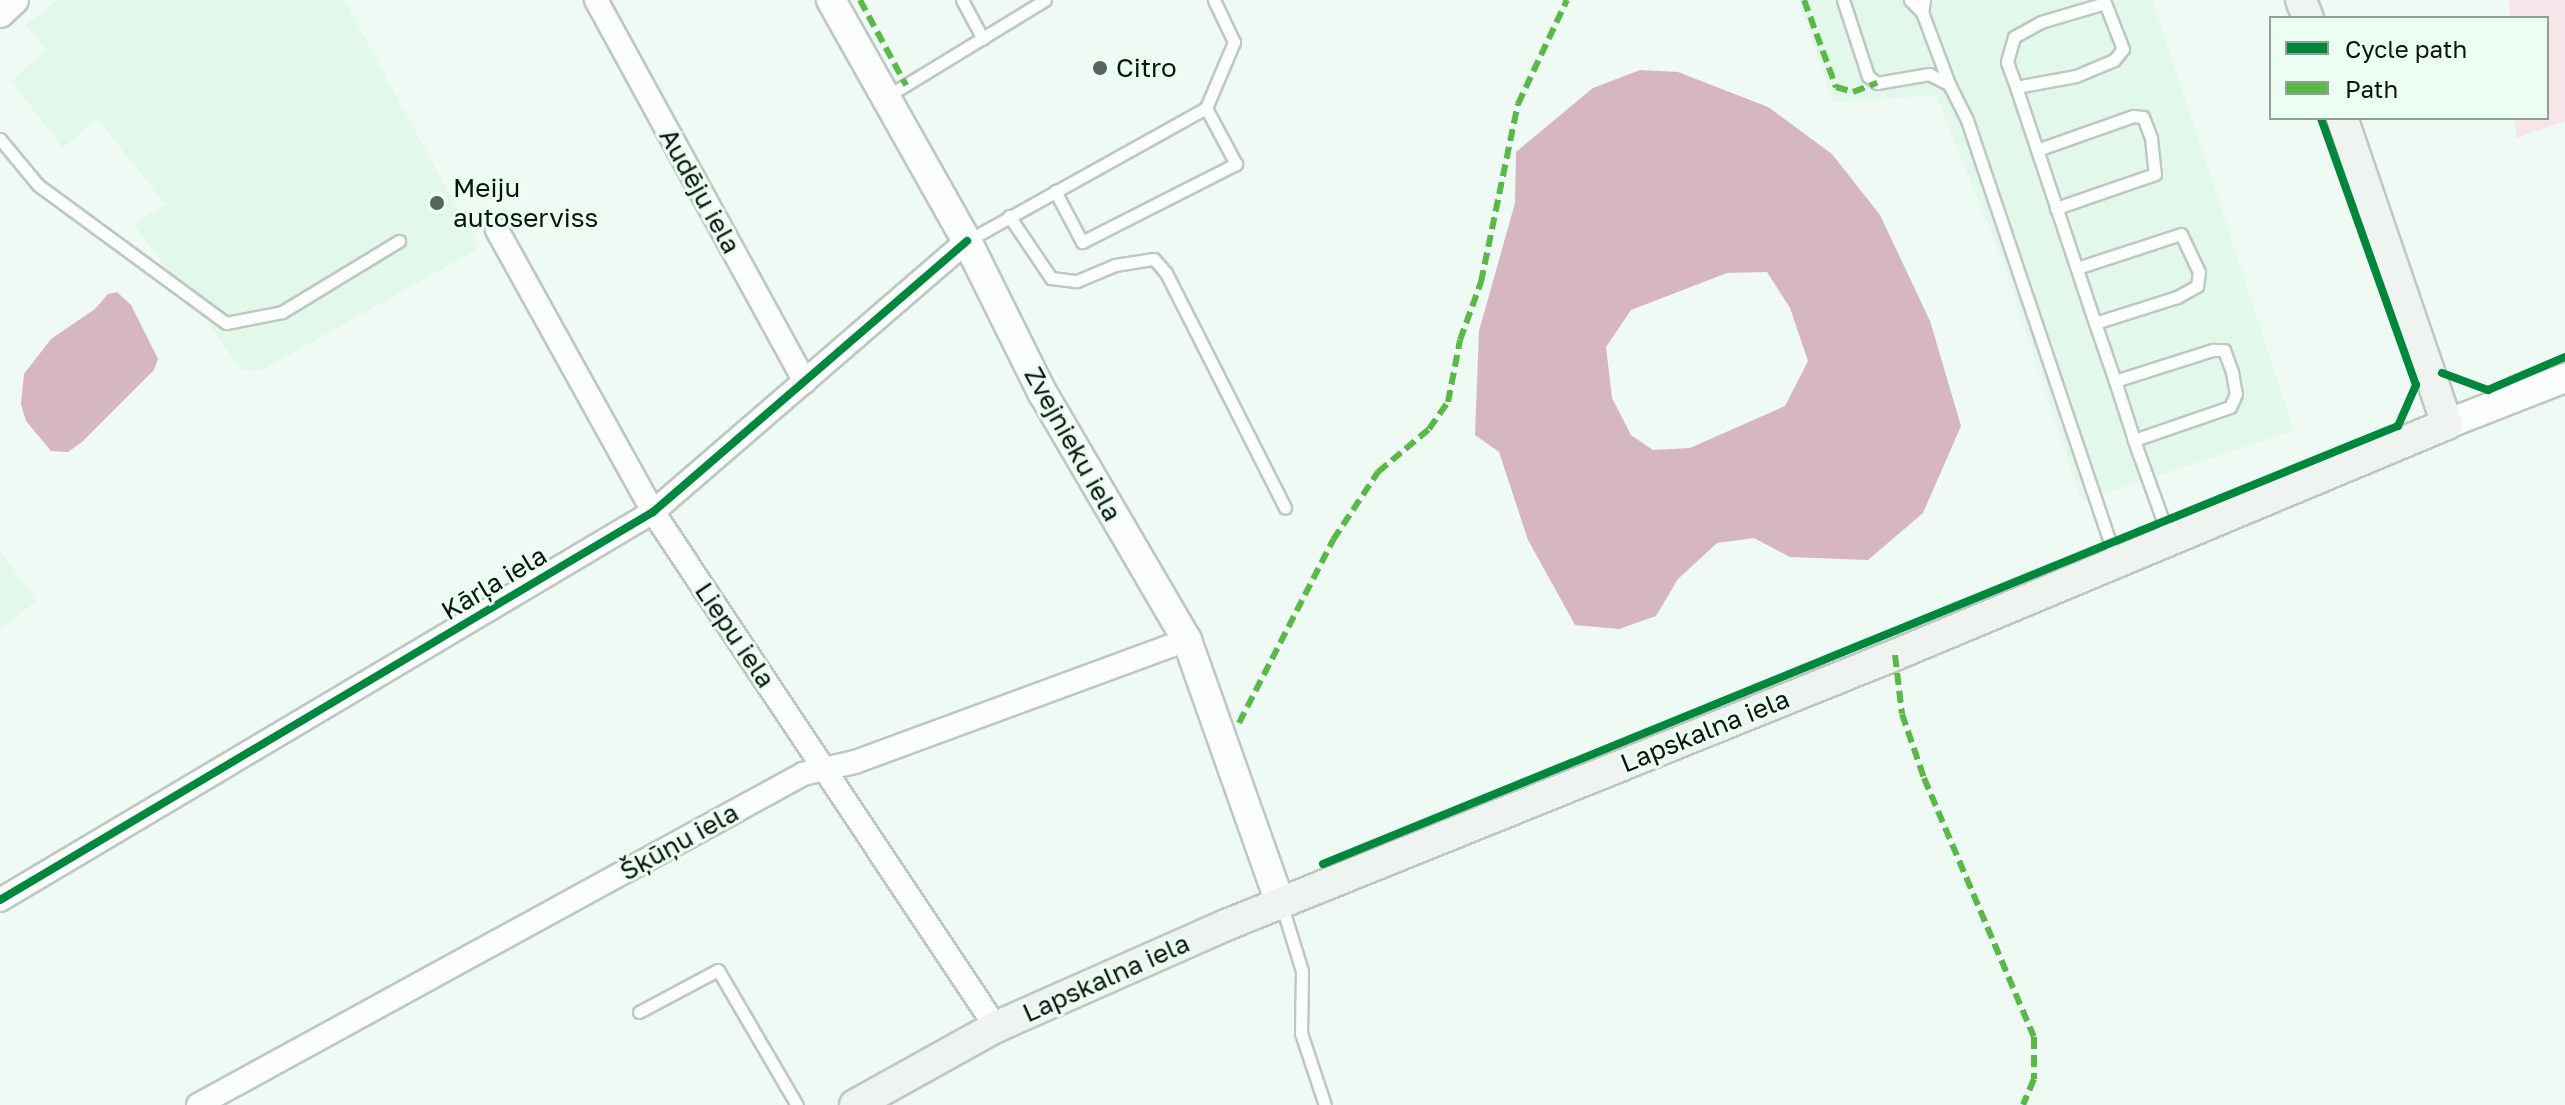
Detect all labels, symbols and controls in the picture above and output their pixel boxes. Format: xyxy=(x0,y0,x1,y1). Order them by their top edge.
legend xyxy=(2269,16,2549,120)
text: Cycle path xyxy=(2345,34,2467,63)
place label: Citro xyxy=(1116,52,1177,84)
marker: Citro xyxy=(1091,59,1109,77)
text: Path xyxy=(2345,74,2398,103)
street label: Audēju iela xyxy=(653,123,747,259)
place label: Meiju autoserviss xyxy=(453,172,598,234)
marker: Meiju autoserviss xyxy=(428,194,446,212)
street label: Zvejnieku iela xyxy=(1018,362,1128,526)
street label: Kārļa iela xyxy=(436,539,552,627)
street label: Liepu iela xyxy=(688,576,782,694)
street label: Lapskalna iela xyxy=(1616,683,1794,779)
street label: Šķūņu iela xyxy=(614,797,744,887)
street label: Lapskalna iela xyxy=(1018,927,1194,1029)

